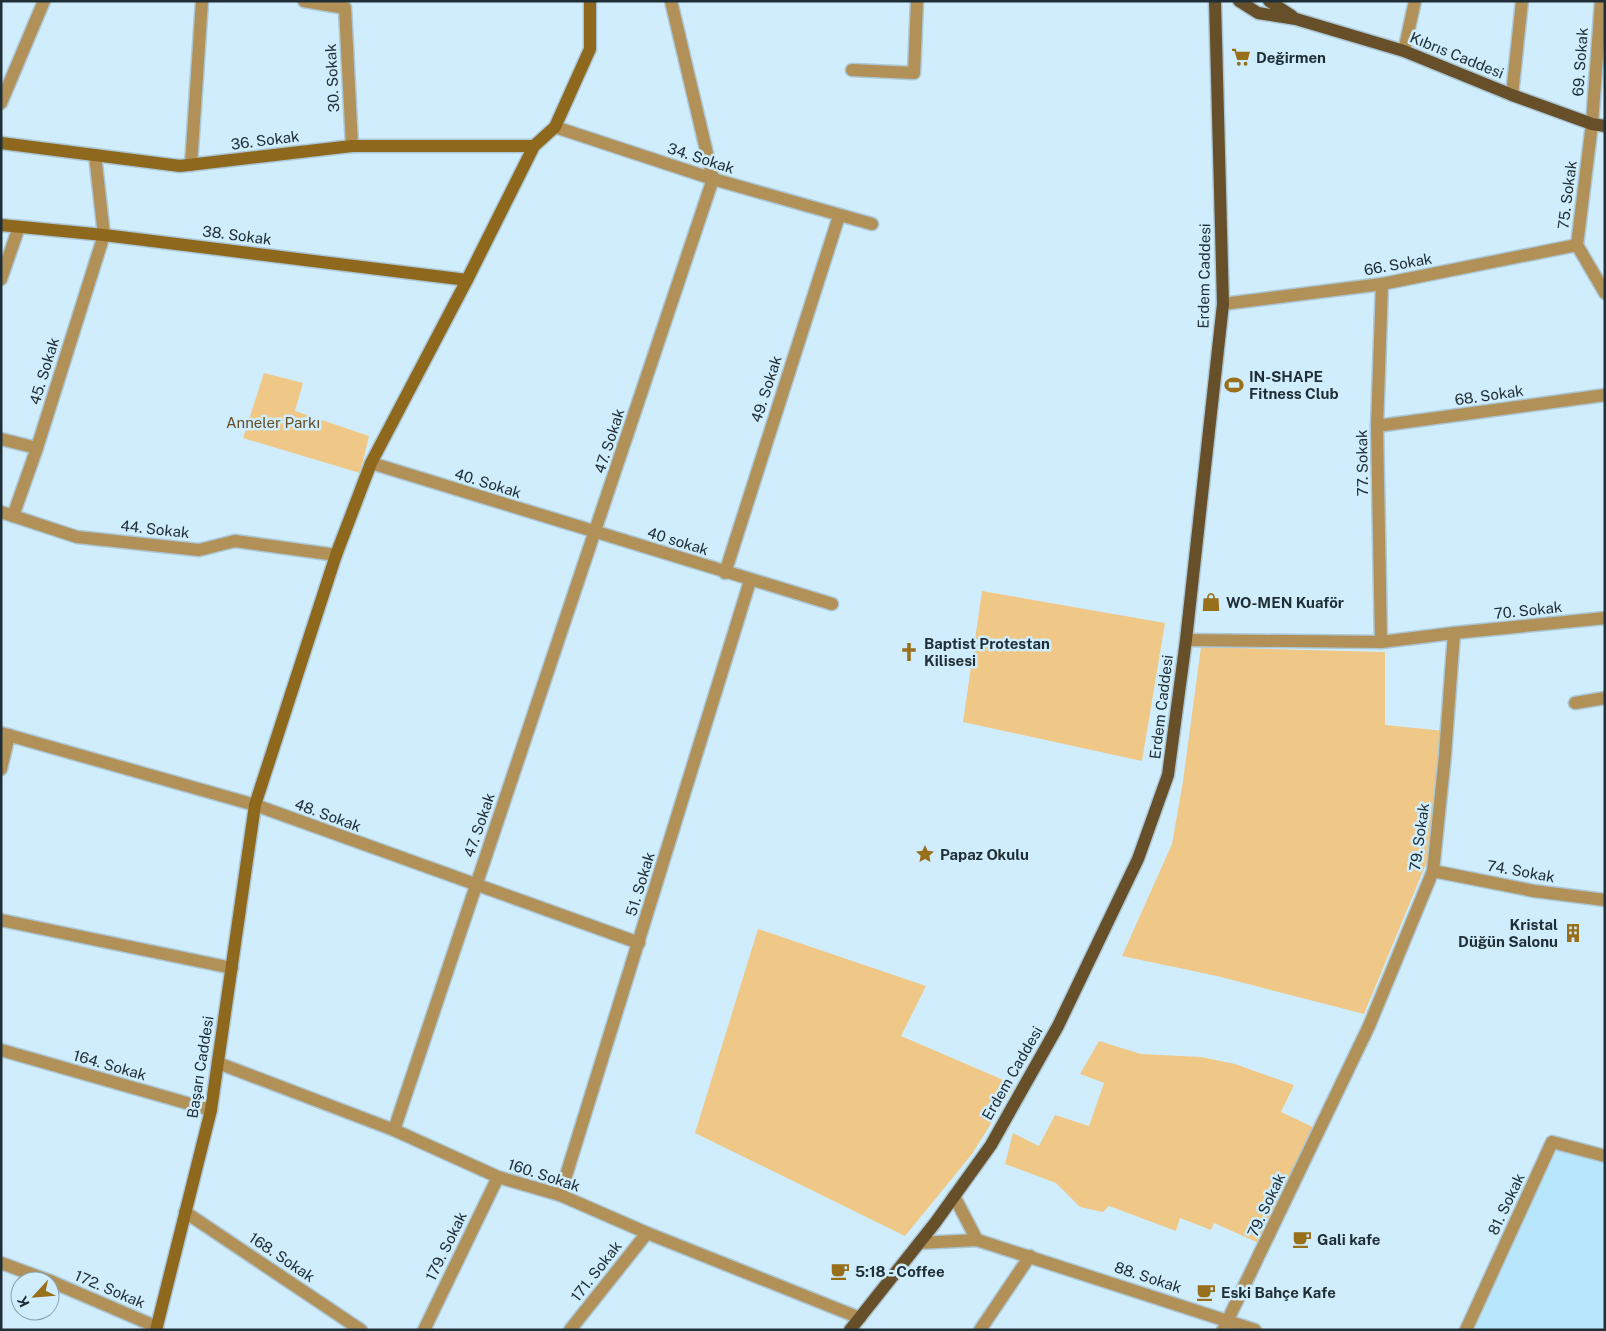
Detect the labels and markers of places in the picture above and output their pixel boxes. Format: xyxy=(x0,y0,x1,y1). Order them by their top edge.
supermarket icon: Değirmen xyxy=(1230,46,1252,68)
place label: Değirmen xyxy=(1256,49,1326,66)
place label: IN-SHAPE Fitness Club xyxy=(1249,368,1339,402)
sports icon: IN-SHAPE Fitness Club xyxy=(1223,374,1245,396)
shop icon: WO-MEN Kuaför xyxy=(1200,591,1222,613)
place label: WO-MEN Kuaför xyxy=(1226,594,1344,611)
place label: Baptist Protestan Kilisesi xyxy=(924,635,1050,669)
church icon: Baptist Protestan Kilisesi xyxy=(898,641,920,663)
place icon: Papaz Okulu xyxy=(914,843,936,865)
place label: Papaz Okulu xyxy=(940,846,1029,863)
place label: Kristal Düğün Salonu xyxy=(1458,916,1558,950)
building icon: Kristal Düğün Salonu xyxy=(1562,922,1584,944)
cafe icon: Gali kafe xyxy=(1291,1228,1313,1250)
place label: Gali kafe xyxy=(1317,1231,1381,1248)
cafe icon: 5:18 - Coffee xyxy=(829,1260,851,1282)
place label: 5:18 - Coffee xyxy=(855,1263,945,1280)
cafe icon: Eski Bahçe Kafe xyxy=(1195,1281,1217,1303)
place label: Eski Bahçe Kafe xyxy=(1221,1284,1336,1301)

